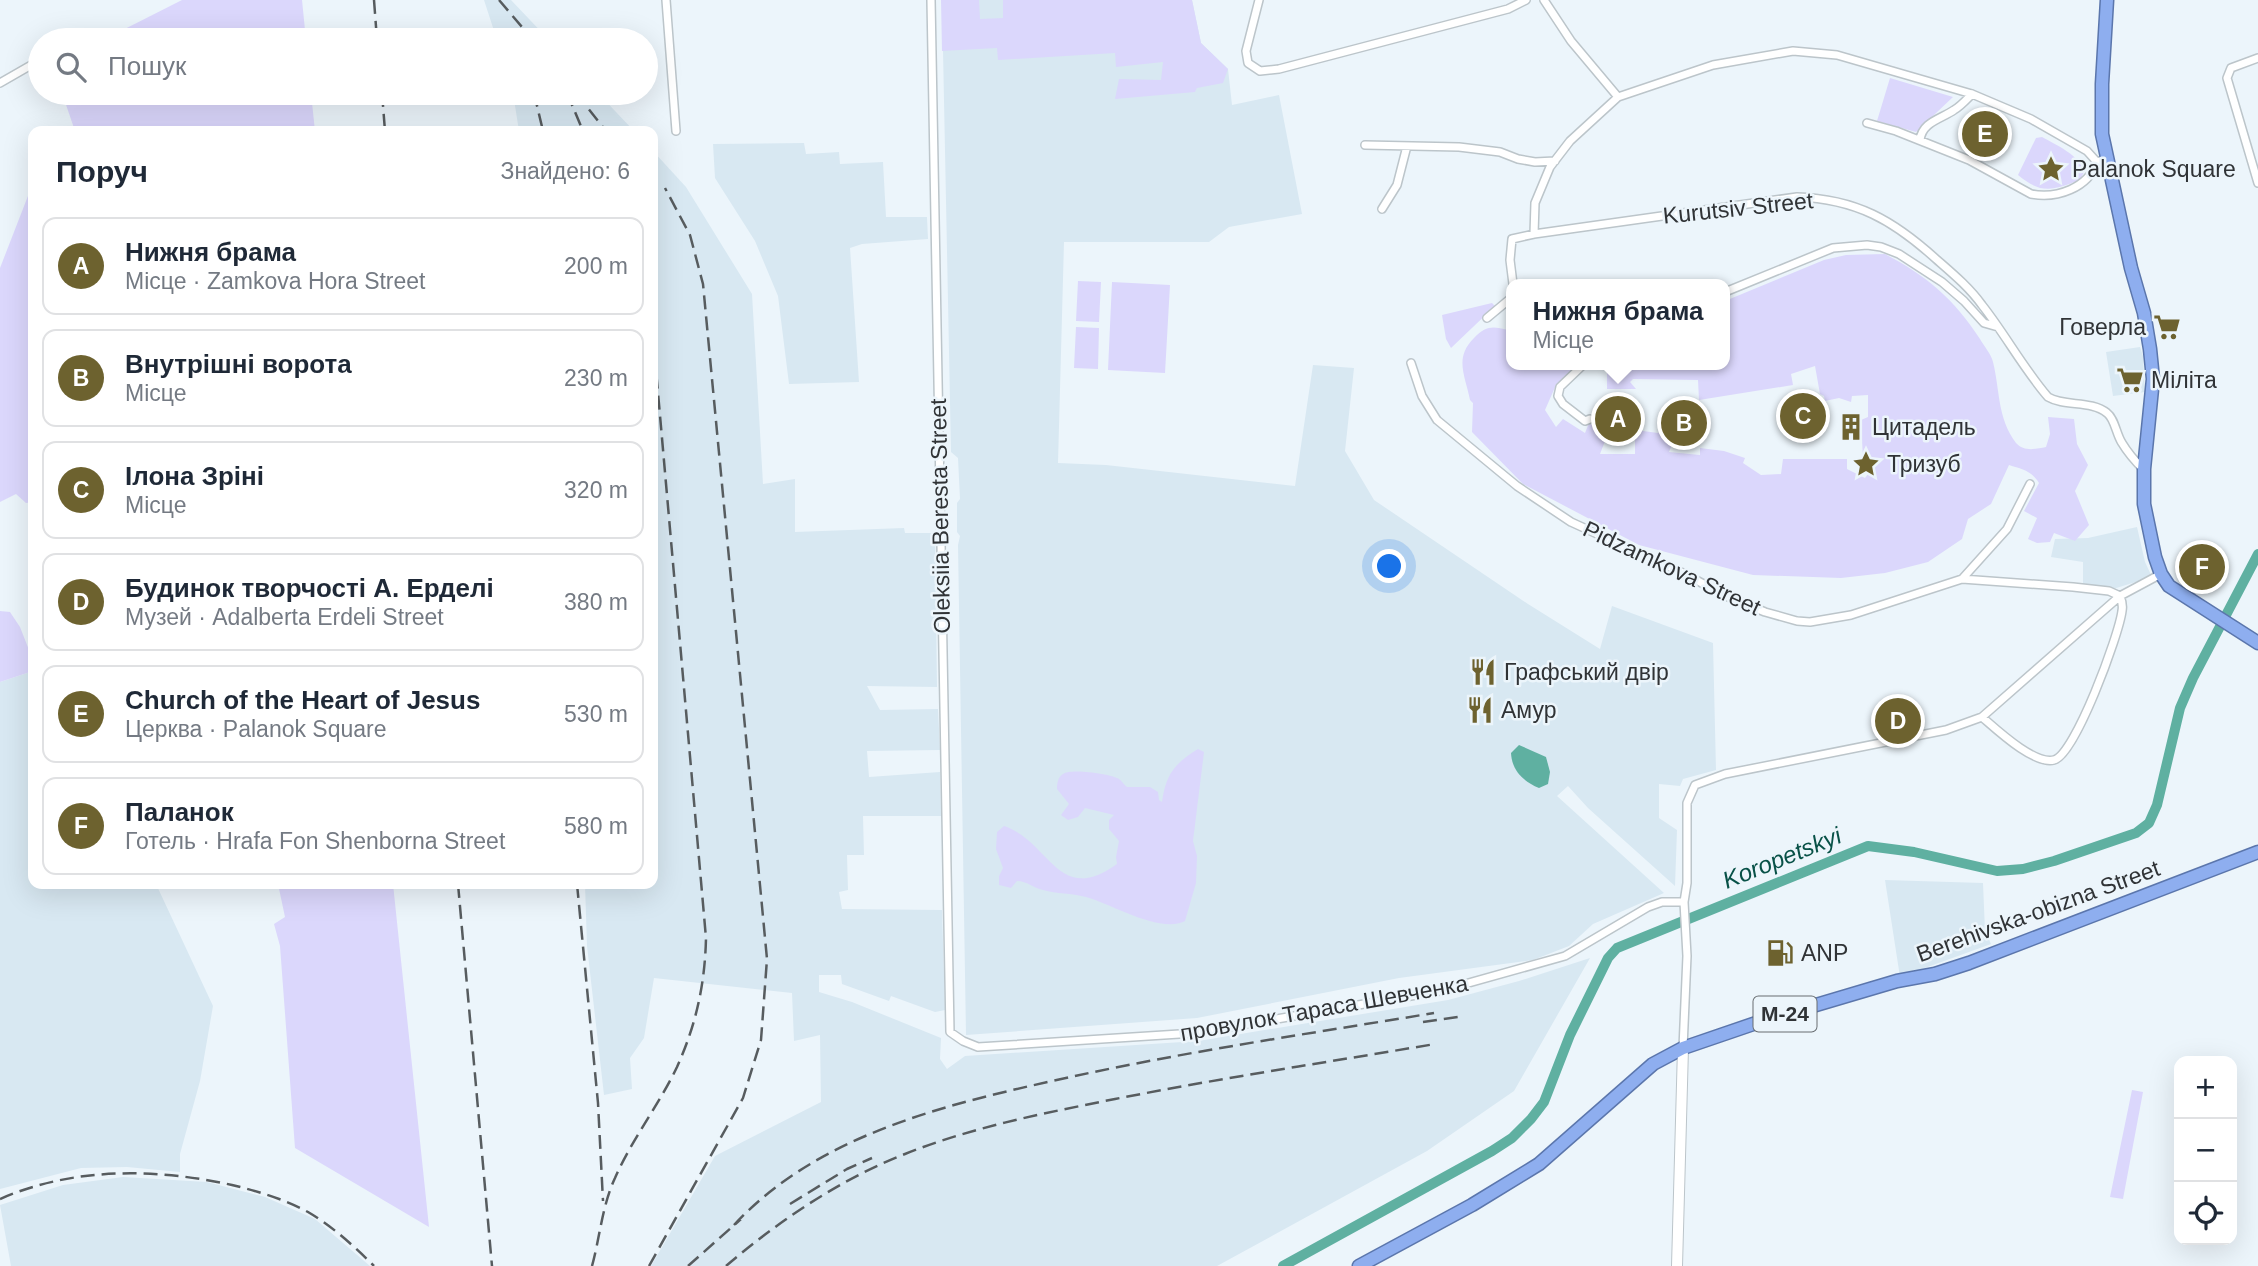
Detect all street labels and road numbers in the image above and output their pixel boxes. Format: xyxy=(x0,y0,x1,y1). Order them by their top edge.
street label: Kurutsiv Street xyxy=(1662,187,1815,229)
street label: Oleksiia Beresta Street xyxy=(925,398,955,634)
street label: Pidzamkova Street xyxy=(1579,515,1766,621)
street label: Berehivska-obizna Street xyxy=(1913,855,2164,967)
street label: провулок Тараса Шевченка xyxy=(1178,970,1470,1046)
road number: М-24 xyxy=(1754,996,1816,1032)

